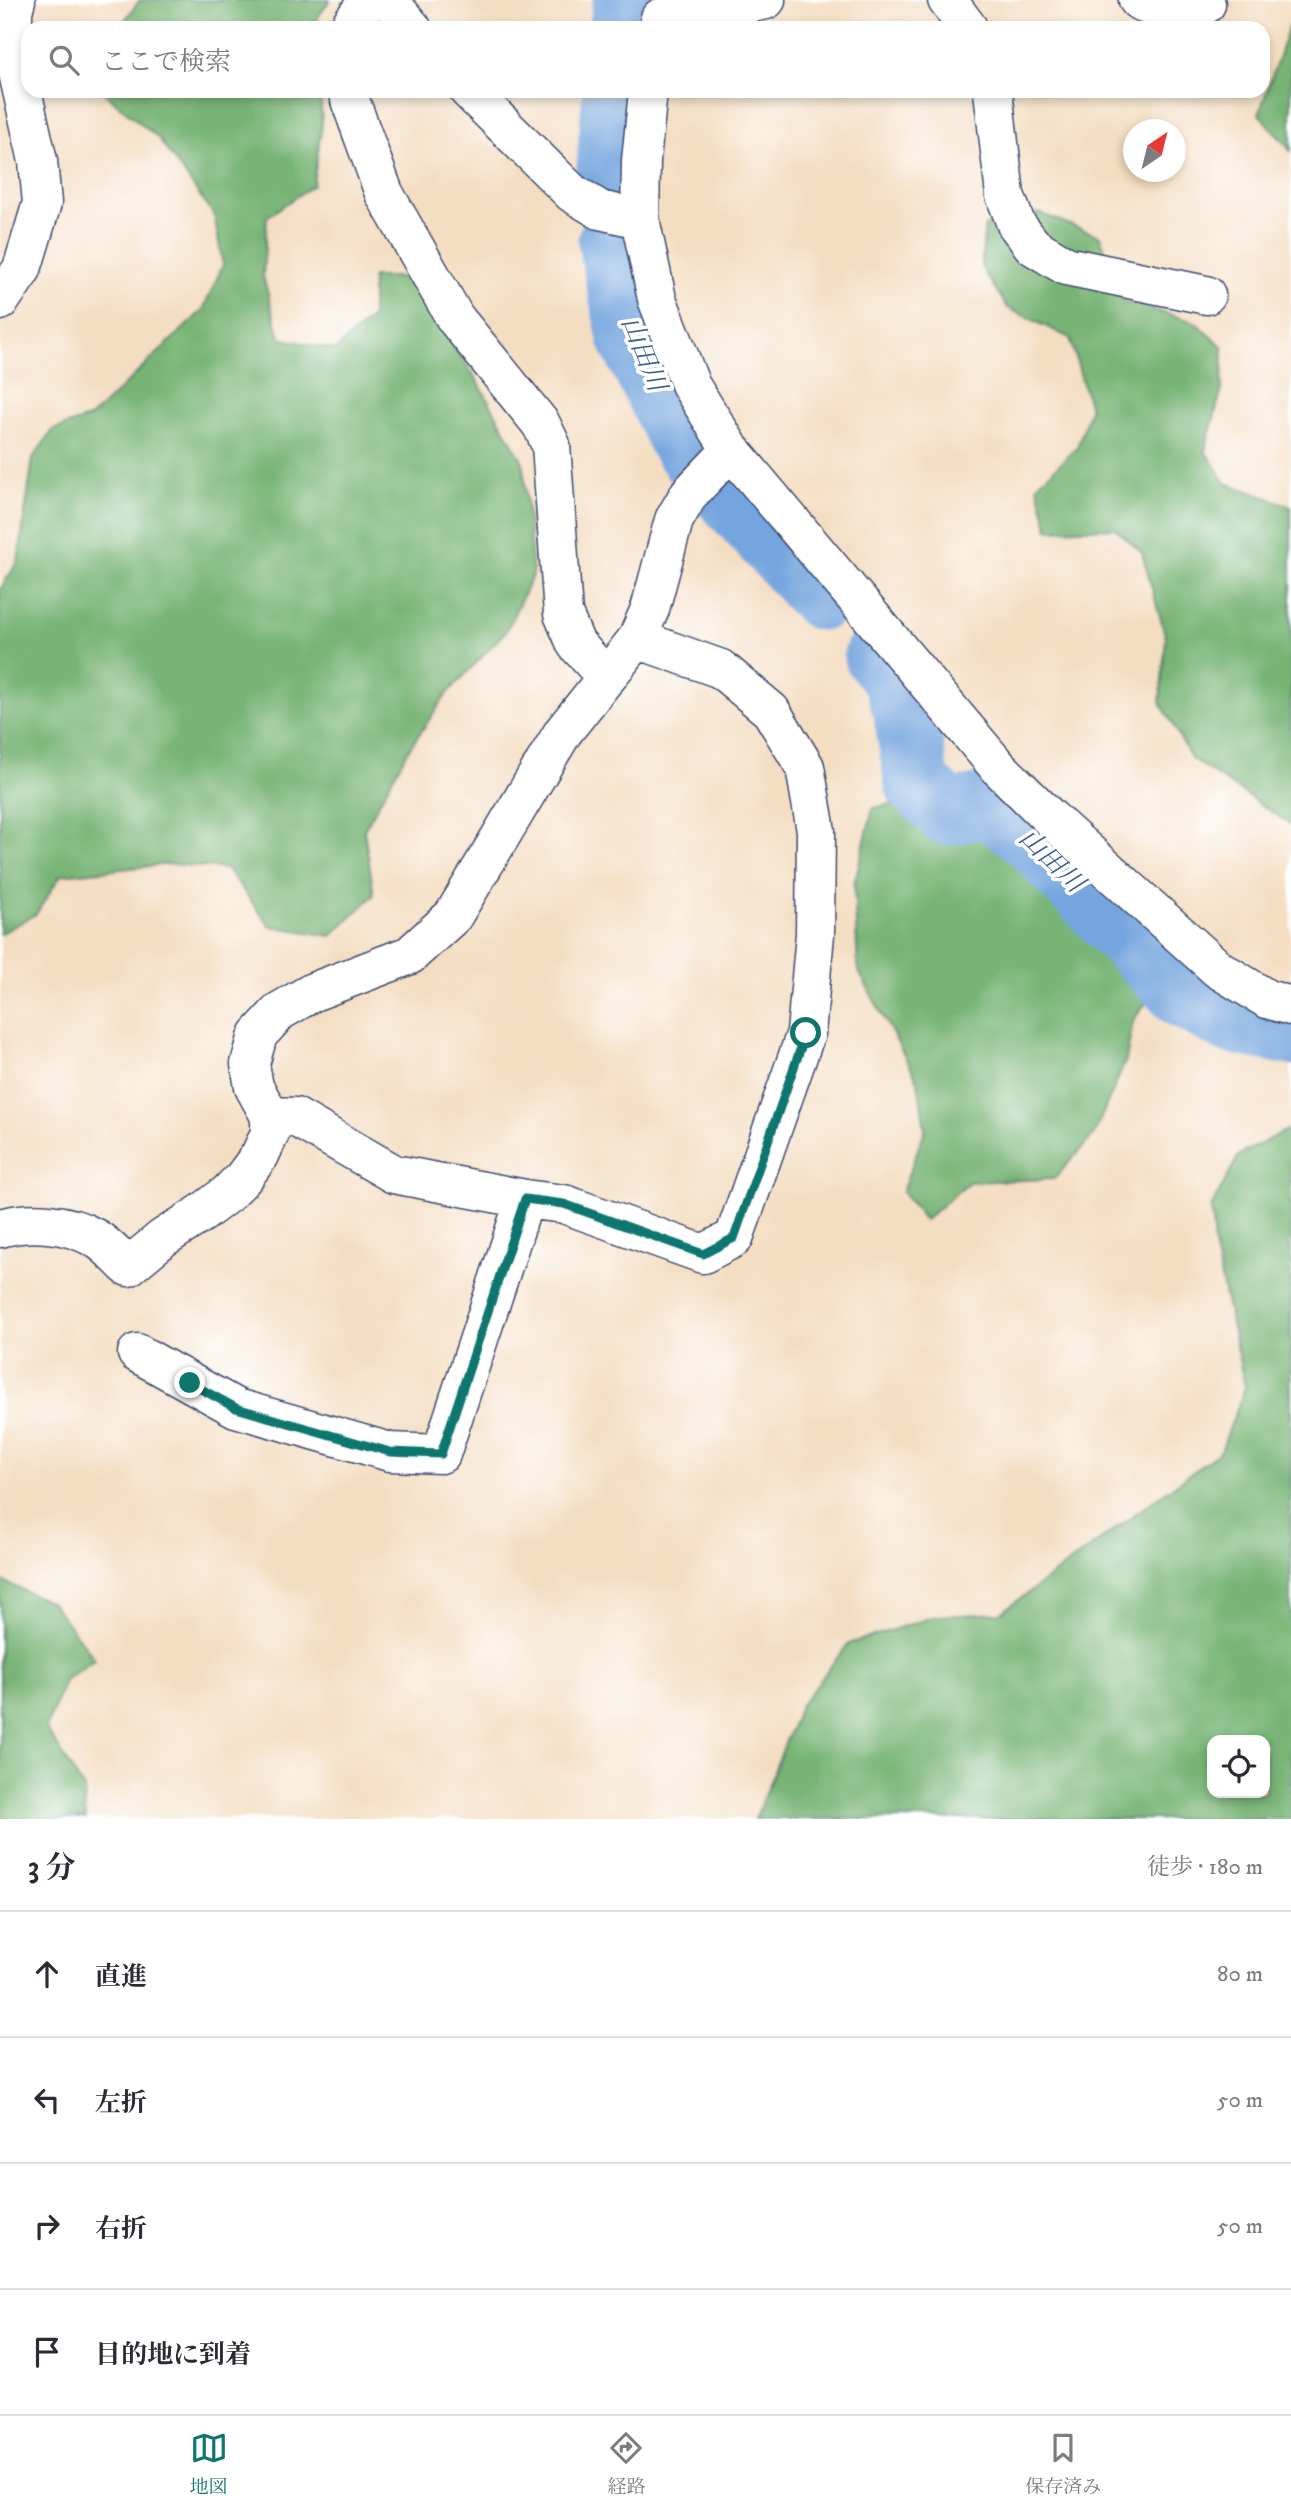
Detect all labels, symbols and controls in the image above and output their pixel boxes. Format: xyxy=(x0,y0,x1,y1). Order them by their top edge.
search box xyxy=(21,21,1270,98)
icon: search xyxy=(45,41,83,79)
text: ここで検索 xyxy=(101,46,231,79)
north arrow xyxy=(1123,119,1186,182)
water label: 山田川 xyxy=(613,312,674,399)
water label: 山田川 xyxy=(1011,822,1093,902)
route start xyxy=(790,1017,821,1048)
route end xyxy=(174,1367,205,1398)
map controls xyxy=(1207,1735,1270,1798)
button: locate xyxy=(1207,1735,1270,1798)
text: 3 分 xyxy=(28,1850,76,1887)
text: 徒歩 · 180 m xyxy=(1147,1853,1263,1882)
icon: ahead xyxy=(28,1955,66,1993)
text: 80 m xyxy=(1217,1960,1263,1989)
text: 直進 xyxy=(95,1961,147,1994)
icon: left xyxy=(28,2081,66,2119)
text: 50 m xyxy=(1217,2086,1263,2115)
text: 左折 xyxy=(95,2087,147,2120)
icon: right xyxy=(28,2207,66,2245)
text: 50 m xyxy=(1217,2212,1263,2241)
text: 右折 xyxy=(95,2213,147,2246)
icon: arrive xyxy=(28,2333,66,2371)
text: 目的地に到着 xyxy=(95,2339,251,2372)
tab: 地図 xyxy=(190,2429,228,2499)
tab: 経路 xyxy=(607,2429,645,2499)
tab: 保存済み xyxy=(1025,2429,1101,2499)

